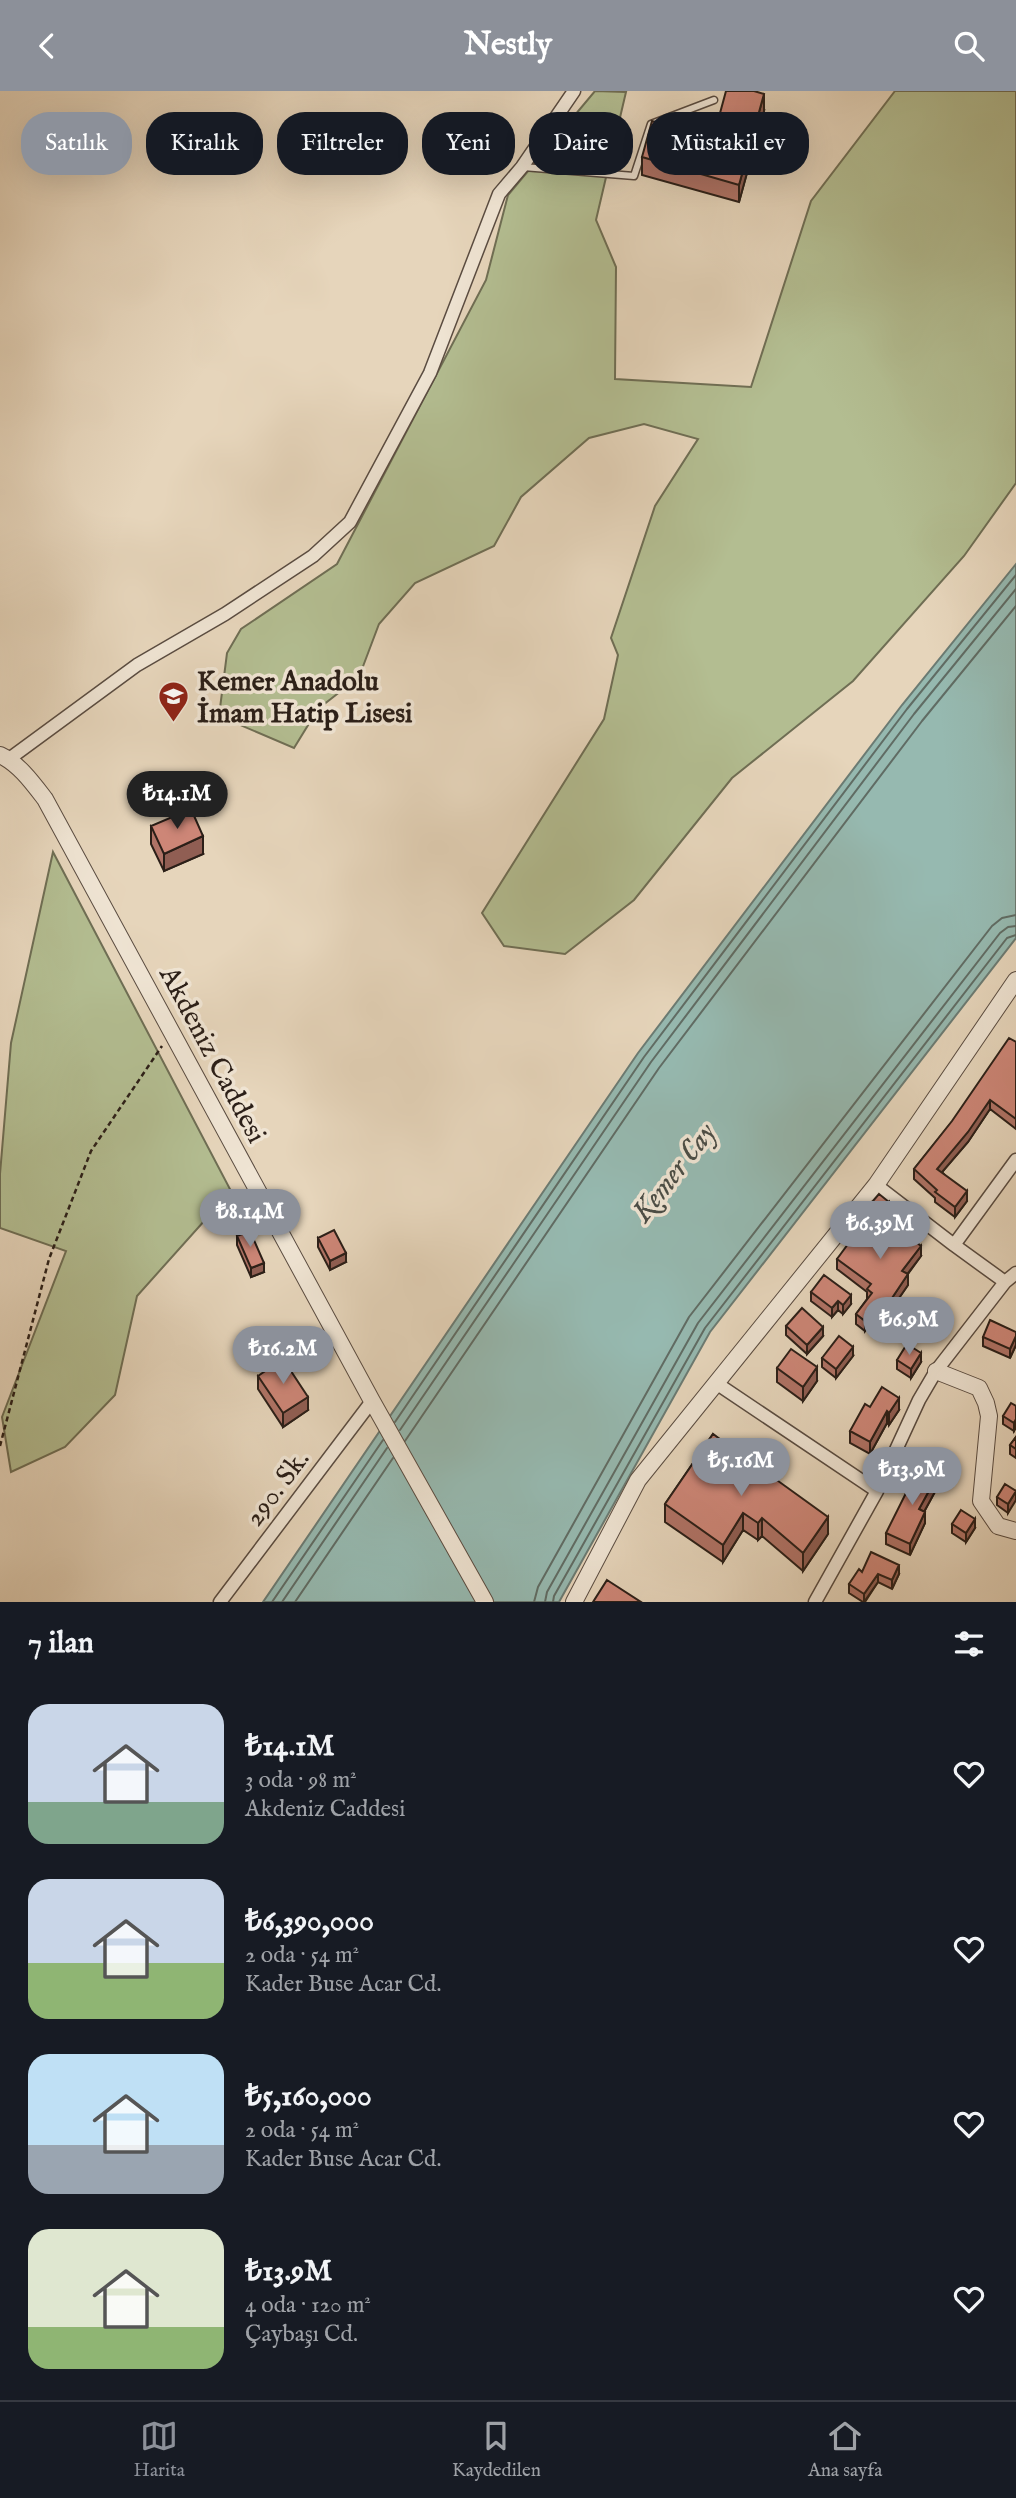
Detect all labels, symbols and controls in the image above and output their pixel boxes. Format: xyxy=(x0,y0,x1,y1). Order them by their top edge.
text: Nestly xyxy=(464,25,552,66)
icon: back xyxy=(28,27,66,65)
icon: search xyxy=(950,27,988,65)
chip: Satılık xyxy=(21,112,132,175)
chip: Kiralık xyxy=(146,112,263,175)
chip: Filtreler xyxy=(277,112,408,175)
chip: Yeni xyxy=(422,112,515,175)
chip: Daire xyxy=(529,112,633,175)
chip: Müstakil ev xyxy=(647,112,809,175)
place label: Kemer Anadolu İmam Hatip Lisesi xyxy=(197,665,413,732)
school or university icon: Kemer Anadolu İmam Hatip Lisesi xyxy=(157,679,191,723)
pin: ₺14.1M xyxy=(120,771,234,831)
text: ₺14.1M xyxy=(143,779,211,808)
street label: Akdeniz Caddesi xyxy=(150,960,273,1150)
water label: Kemer Cay xyxy=(623,1115,726,1231)
pin: ₺8.14M xyxy=(193,1189,307,1249)
text: ₺8.14M xyxy=(216,1197,284,1226)
pin: ₺6.39M xyxy=(823,1201,937,1261)
text: ₺6.39M xyxy=(846,1209,914,1238)
pin: ₺6.9M xyxy=(860,1297,958,1357)
text: ₺6.9M xyxy=(879,1305,939,1334)
pin: ₺16.2M xyxy=(226,1327,340,1386)
text: ₺16.2M xyxy=(249,1334,317,1363)
pin: ₺5.16M xyxy=(684,1439,798,1498)
street label: 290. Sk. xyxy=(238,1443,318,1534)
text: ₺5.16M xyxy=(708,1446,774,1475)
pin: ₺13.9M xyxy=(855,1447,969,1507)
text: ₺13.9M xyxy=(879,1455,945,1484)
text: 7 ilan xyxy=(28,1625,94,1663)
icon: filters xyxy=(950,1625,988,1663)
text: ₺14.1M xyxy=(245,1728,335,1766)
icon: home xyxy=(84,1732,168,1816)
icon: heart xyxy=(950,1755,988,1793)
text: 3 oda · 98 m² xyxy=(245,1766,357,1795)
text: Akdeniz Caddesi xyxy=(245,1795,405,1824)
text: ₺6,390,000 xyxy=(245,1903,374,1941)
icon: home xyxy=(84,1907,168,1991)
icon: heart xyxy=(950,1930,988,1968)
text: 2 oda · 54 m² xyxy=(245,1941,359,1970)
text: Kader Buse Acar Cd. xyxy=(245,1970,441,1999)
text: ₺5,160,000 xyxy=(245,2078,372,2116)
icon: home xyxy=(84,2082,168,2166)
icon: heart xyxy=(950,2105,988,2143)
text: 2 oda · 54 m² xyxy=(245,2116,359,2145)
text: Kader Buse Acar Cd. xyxy=(245,2145,441,2174)
text: ₺13.9M xyxy=(245,2253,332,2291)
icon: home xyxy=(84,2257,168,2341)
icon: heart xyxy=(950,2280,988,2318)
text: 4 oda · 120 m² xyxy=(245,2291,371,2320)
text: Çaybaşı Cd. xyxy=(245,2320,358,2349)
tab: Harita xyxy=(134,2417,185,2483)
tab: Kaydedilen xyxy=(452,2417,541,2483)
tab: Ana sayfa xyxy=(808,2417,882,2483)

